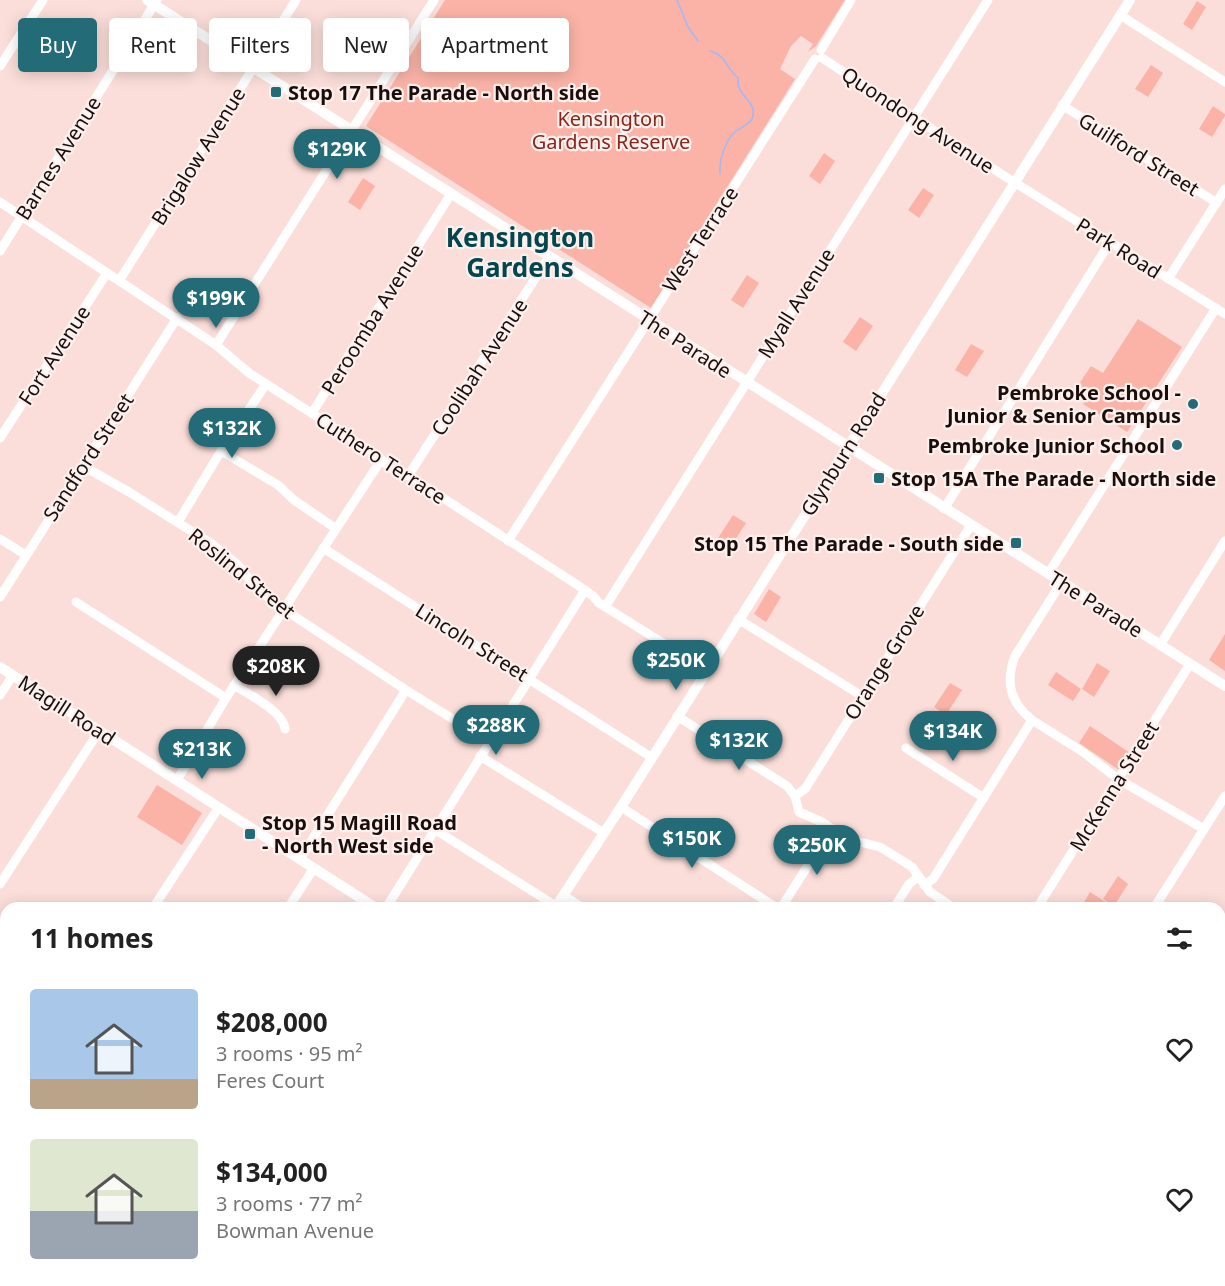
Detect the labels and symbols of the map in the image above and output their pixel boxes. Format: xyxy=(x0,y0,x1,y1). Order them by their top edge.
street label: Quondong Avenue xyxy=(836,60,1000,180)
place label: Stop 17 The Parade - North side xyxy=(288,79,599,106)
street label: Brigalow Avenue xyxy=(145,82,251,230)
marker: Stop 17 The Parade - North side xyxy=(269,85,283,99)
street label: Barnes Avenue xyxy=(9,91,107,225)
park label: Kensington Gardens Reserve xyxy=(532,105,690,155)
street label: Guilford Street xyxy=(1074,106,1204,202)
pin: $129K xyxy=(295,129,379,180)
street label: West Terrace xyxy=(656,181,744,297)
street label: Park Road xyxy=(1071,211,1167,285)
district label: Kensington Gardens xyxy=(446,219,594,285)
street label: Peroomba Avenue xyxy=(315,238,429,400)
street label: Myall Avenue xyxy=(751,243,841,363)
pin: $199K xyxy=(174,278,258,329)
street label: Coolibah Avenue xyxy=(425,293,533,441)
street label: Fort Avenue xyxy=(12,300,96,410)
street label: The Parade xyxy=(633,304,737,384)
place label: Pembroke School - Junior & Senior Campus xyxy=(945,379,1181,429)
street label: Glynburn Road xyxy=(794,387,892,521)
street label: Sandford Street xyxy=(37,388,139,526)
marker: Pembroke School - Junior & Senior Campus xyxy=(1186,397,1200,411)
street label: Cuthero Terrace xyxy=(311,406,451,510)
pin: $132K xyxy=(190,408,274,459)
place label: Pembroke Junior School xyxy=(927,432,1165,459)
marker: Pembroke Junior School xyxy=(1170,438,1184,452)
place label: Stop 15A The Parade - North side xyxy=(891,465,1216,492)
marker: Stop 15A The Parade - North side xyxy=(872,471,886,485)
street label: Roslind Street xyxy=(183,522,301,624)
place label: Stop 15 The Parade - South side xyxy=(694,530,1004,557)
marker: Stop 15 The Parade - South side xyxy=(1009,536,1023,550)
street label: The Parade xyxy=(1044,564,1148,644)
street label: Lincoln Street xyxy=(410,597,534,687)
street label: Orange Grove xyxy=(838,599,930,725)
pin: $250K xyxy=(634,640,718,691)
pin: $208K xyxy=(234,646,318,697)
street label: Magill Road xyxy=(13,669,121,751)
pin: $288K xyxy=(454,705,538,756)
pin: $134K xyxy=(911,711,995,762)
street label: McKenna Street xyxy=(1063,716,1165,856)
pin: $132K xyxy=(697,720,781,771)
pin: $213K xyxy=(160,729,244,780)
place label: Stop 15 Magill Road - North West side xyxy=(262,809,457,859)
pin: $150K xyxy=(650,818,734,869)
pin: $250K xyxy=(775,825,859,876)
marker: Stop 15 Magill Road - North West side xyxy=(243,827,257,841)

